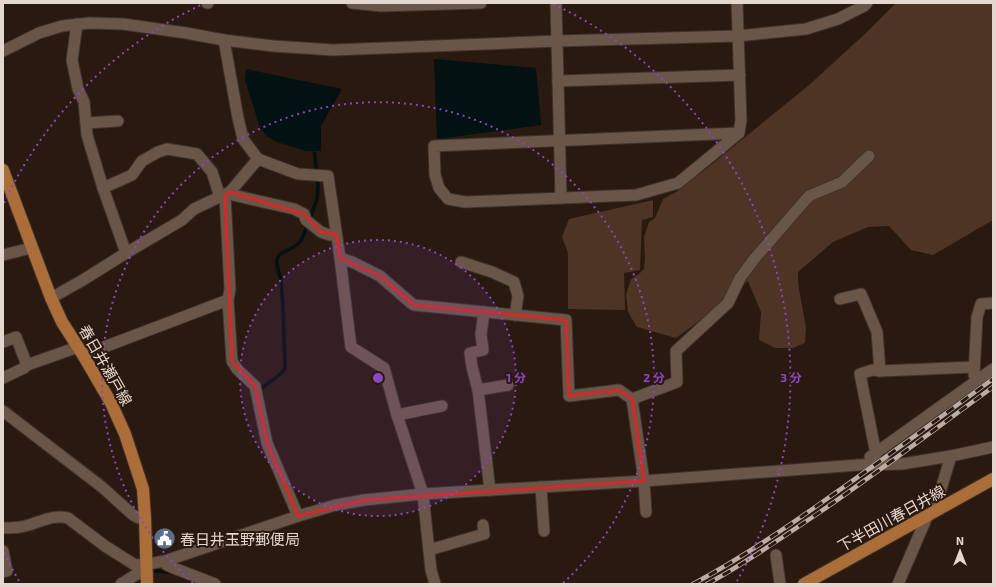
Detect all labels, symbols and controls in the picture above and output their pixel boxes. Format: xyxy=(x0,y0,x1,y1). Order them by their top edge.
street label: 春日井瀬戸線 xyxy=(76,322,136,408)
text: 1 分 xyxy=(506,370,526,384)
text: 2 分 xyxy=(643,370,665,384)
text: 3 分 xyxy=(780,370,802,384)
centre of rings xyxy=(371,371,385,385)
street label: 下半田川春日井線 xyxy=(834,481,948,555)
public building icon: 春日井玉野郵便局 xyxy=(152,526,178,552)
place label: 春日井玉野郵便局 xyxy=(180,530,300,548)
north arrow xyxy=(940,531,980,571)
text: N xyxy=(956,534,964,547)

